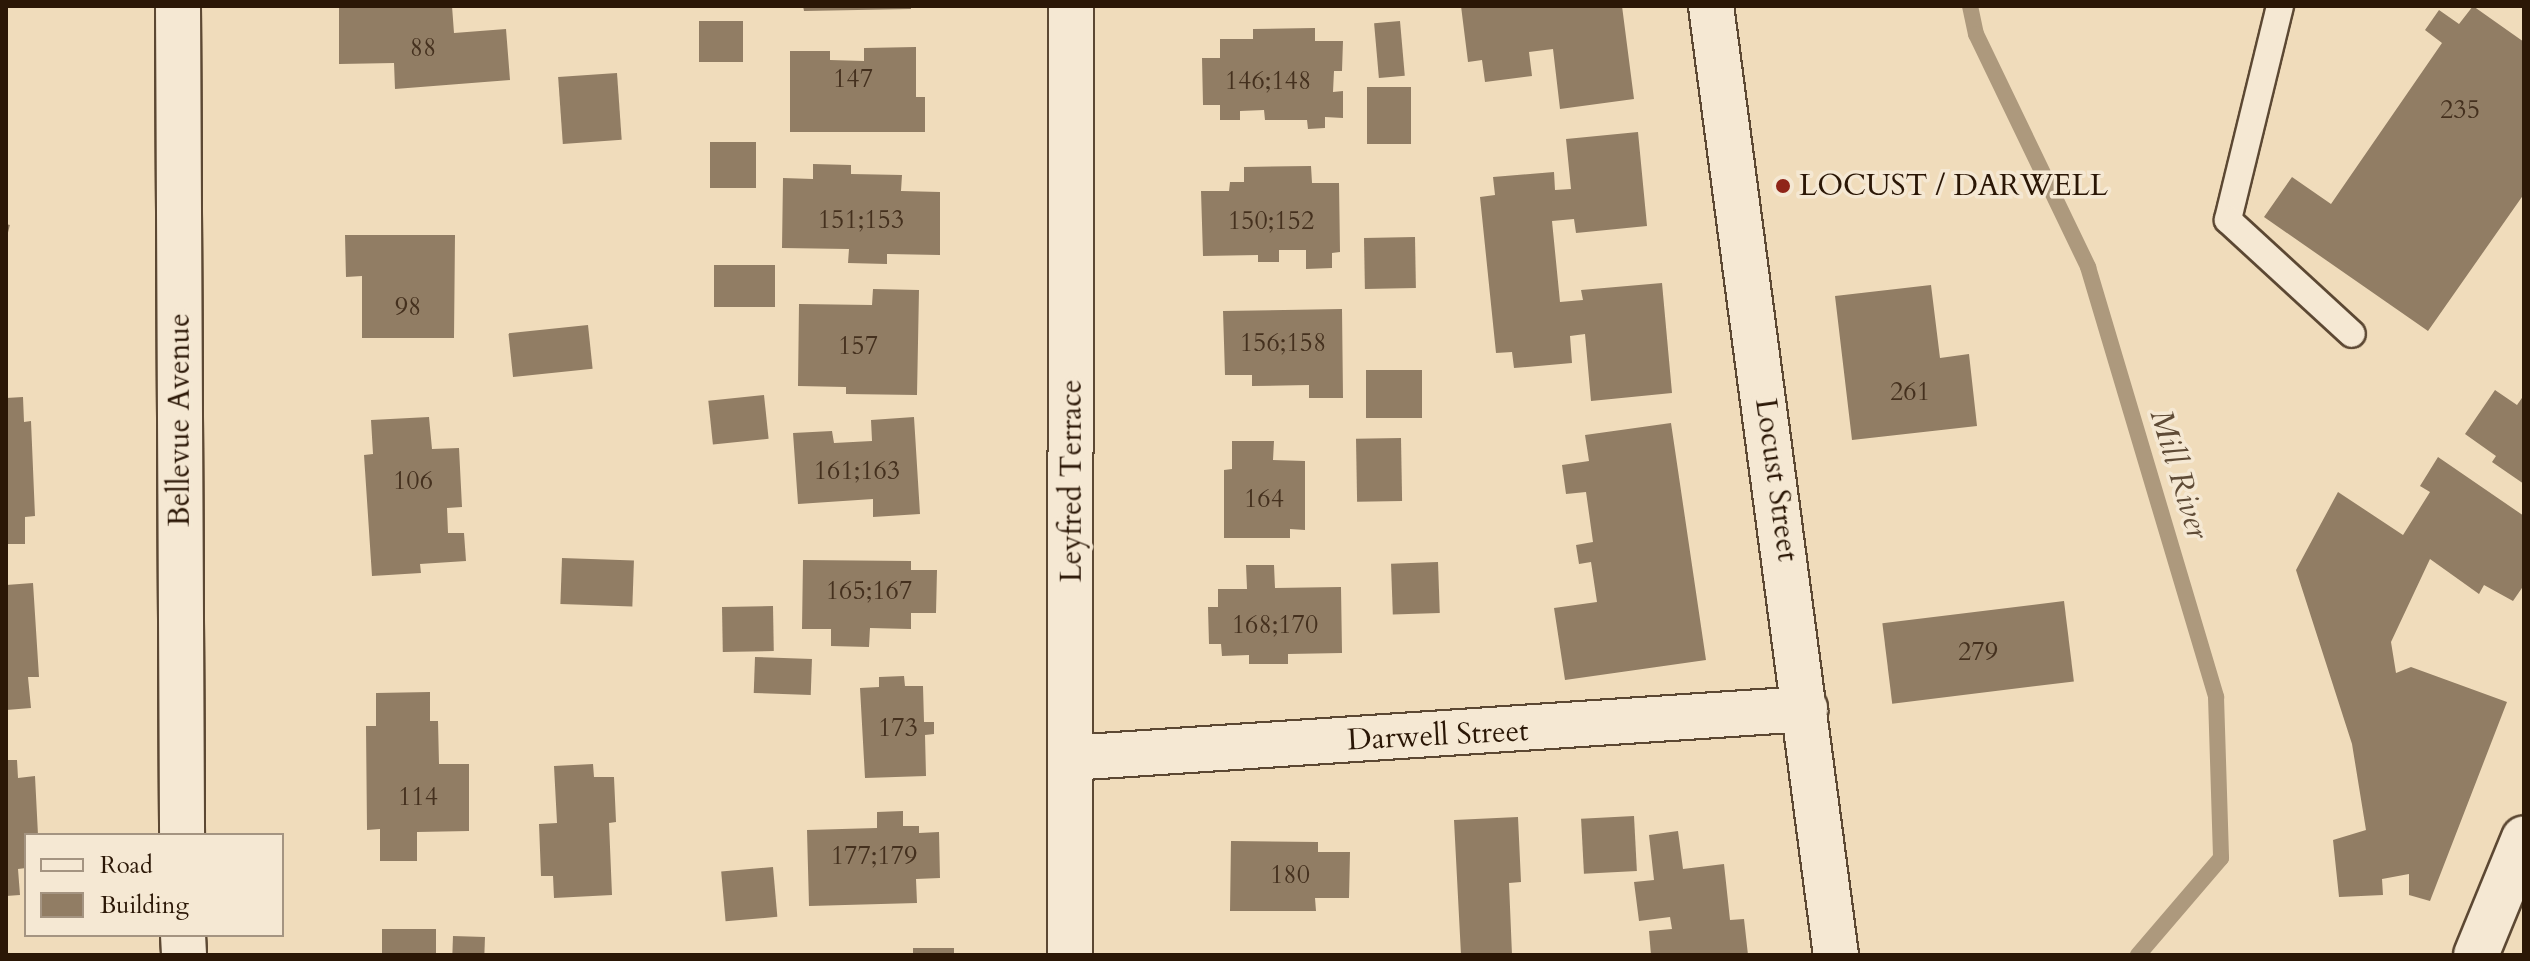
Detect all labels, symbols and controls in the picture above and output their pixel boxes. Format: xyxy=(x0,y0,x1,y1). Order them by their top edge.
house number: 88 xyxy=(410,32,436,64)
house number: 147 xyxy=(833,63,873,95)
house number: 146;148 xyxy=(1225,65,1311,97)
house number: 235 xyxy=(2440,94,2480,126)
place label: LOCUST / DARWELL xyxy=(1799,168,2108,204)
marker: LOCUST / DARWELL xyxy=(1774,177,1792,195)
house number: 151;153 xyxy=(818,204,904,236)
house number: 150;152 xyxy=(1228,205,1314,237)
house number: 98 xyxy=(395,291,421,323)
street label: Bellevue Avenue xyxy=(162,313,198,527)
house number: 156;158 xyxy=(1240,327,1326,359)
house number: 157 xyxy=(838,330,878,362)
house number: 261 xyxy=(1890,376,1930,408)
street label: Leyfred Terrace xyxy=(1054,379,1090,583)
street label: Locust Street xyxy=(1747,396,1805,564)
water label: Mill River xyxy=(2141,405,2217,543)
house number: 161;163 xyxy=(814,455,900,487)
house number: 106 xyxy=(393,465,433,497)
house number: 164 xyxy=(1244,483,1284,515)
house number: 165;167 xyxy=(826,575,912,607)
house number: 168;170 xyxy=(1232,609,1318,641)
house number: 279 xyxy=(1958,636,1998,668)
house number: 173 xyxy=(878,712,918,744)
street label: Darwell Street xyxy=(1346,713,1530,759)
house number: 114 xyxy=(398,781,438,813)
legend xyxy=(24,833,284,937)
house number: 177;179 xyxy=(831,840,917,872)
text: Road xyxy=(100,849,153,882)
house number: 180 xyxy=(1270,859,1310,891)
text: Building xyxy=(100,889,189,922)

